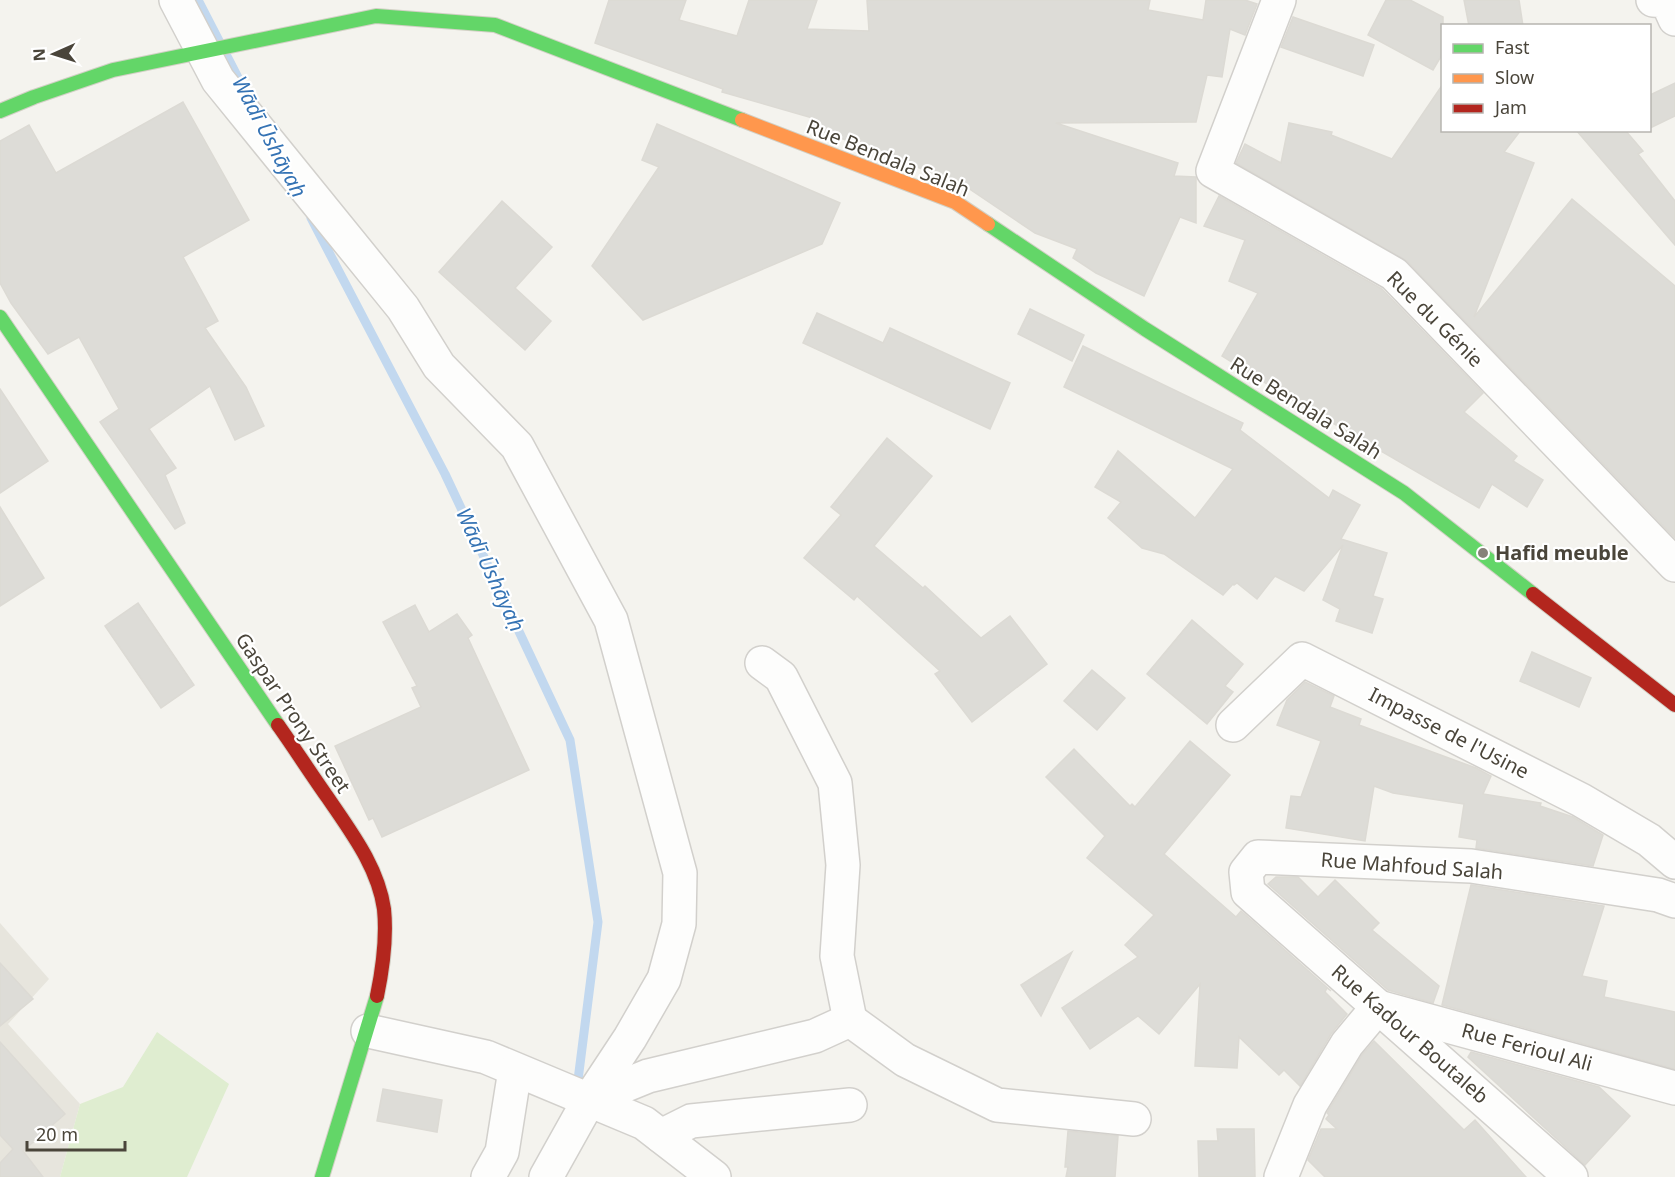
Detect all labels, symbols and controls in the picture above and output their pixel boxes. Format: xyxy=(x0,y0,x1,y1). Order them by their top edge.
north arrow xyxy=(24,24,84,84)
legend xyxy=(1441,24,1651,132)
text: Fast xyxy=(1495,35,1530,59)
text: N xyxy=(28,48,50,62)
text: Slow xyxy=(1495,65,1534,89)
water label: Wādī Ūshāyaḥ xyxy=(226,71,314,202)
text: Jam xyxy=(1493,95,1527,119)
street label: Rue Bendala Salah xyxy=(802,112,974,203)
street label: Rue du Génie xyxy=(1381,265,1489,373)
street label: Rue Bendala Salah xyxy=(1225,350,1387,465)
water label: Wādī Ūshāyaḥ xyxy=(450,503,532,636)
place label: Hafid meuble xyxy=(1495,539,1629,566)
marker: Hafid meuble xyxy=(1476,546,1490,560)
street label: Gaspar Prony Street xyxy=(230,627,357,798)
street label: Impasse de l'Usine xyxy=(1365,681,1534,785)
street label: Rue Mahfoud Salah xyxy=(1320,846,1504,885)
street label: Rue Kadour Boutaleb xyxy=(1326,958,1495,1109)
street label: Rue Ferioul Ali xyxy=(1459,1016,1595,1077)
scale bar xyxy=(27,1114,124,1152)
text: 20 m xyxy=(36,1122,78,1146)

